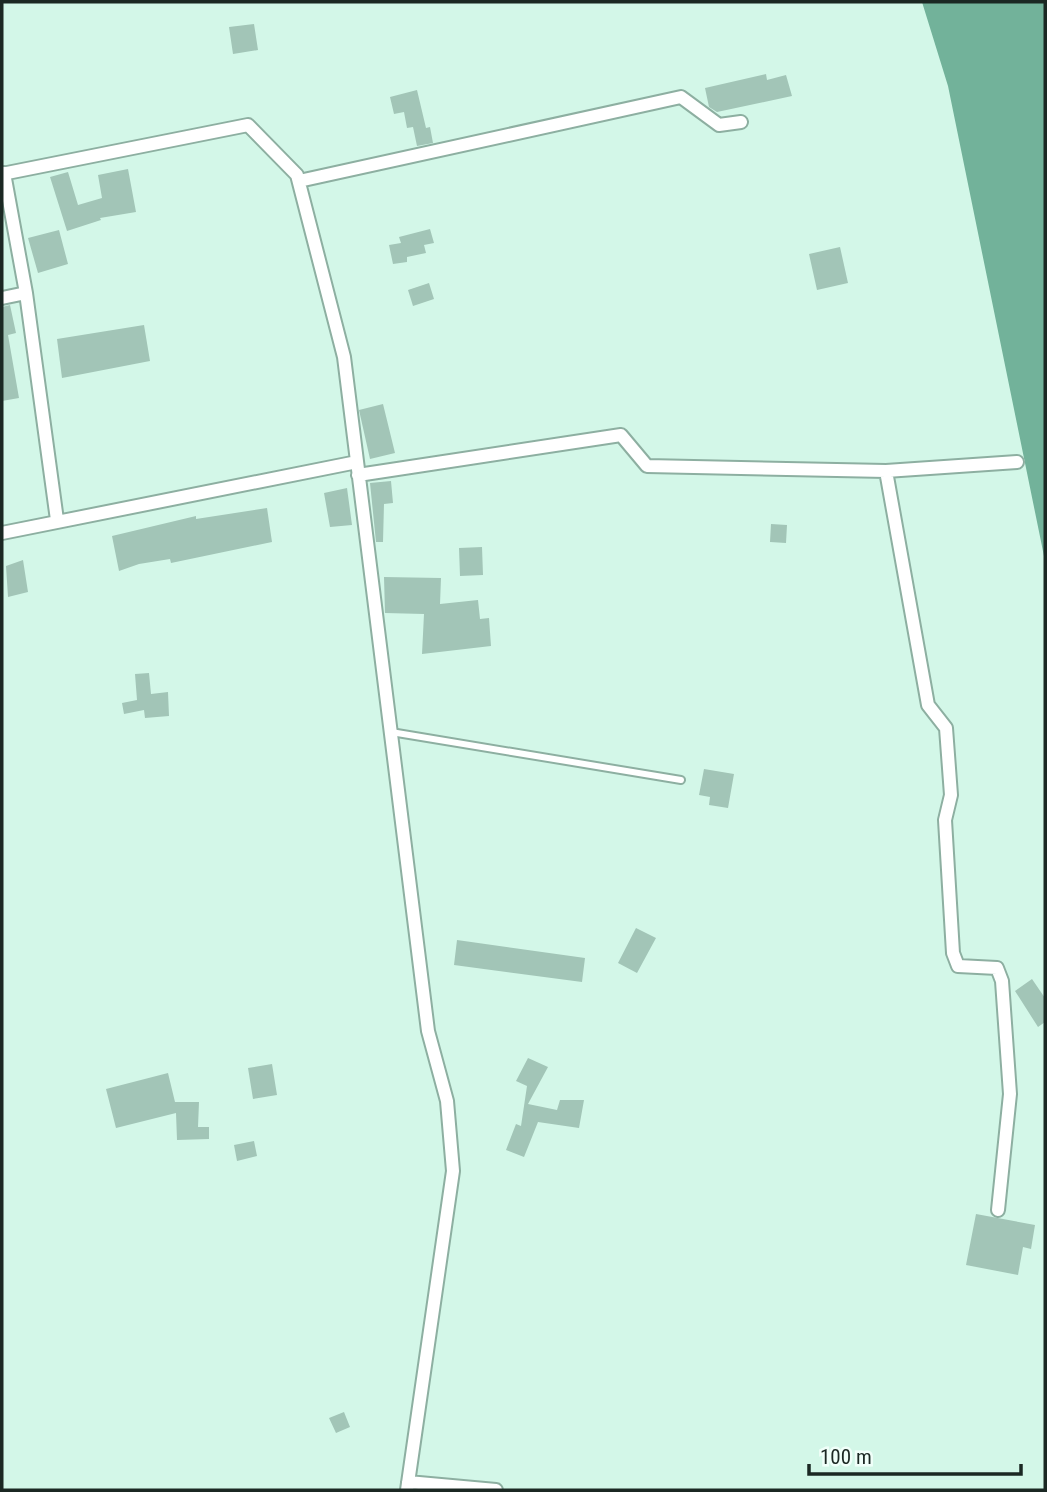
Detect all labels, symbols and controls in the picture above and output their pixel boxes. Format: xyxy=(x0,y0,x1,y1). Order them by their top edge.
scale bar xyxy=(809,1432,1021,1476)
text: 100 m xyxy=(820,1445,872,1469)

